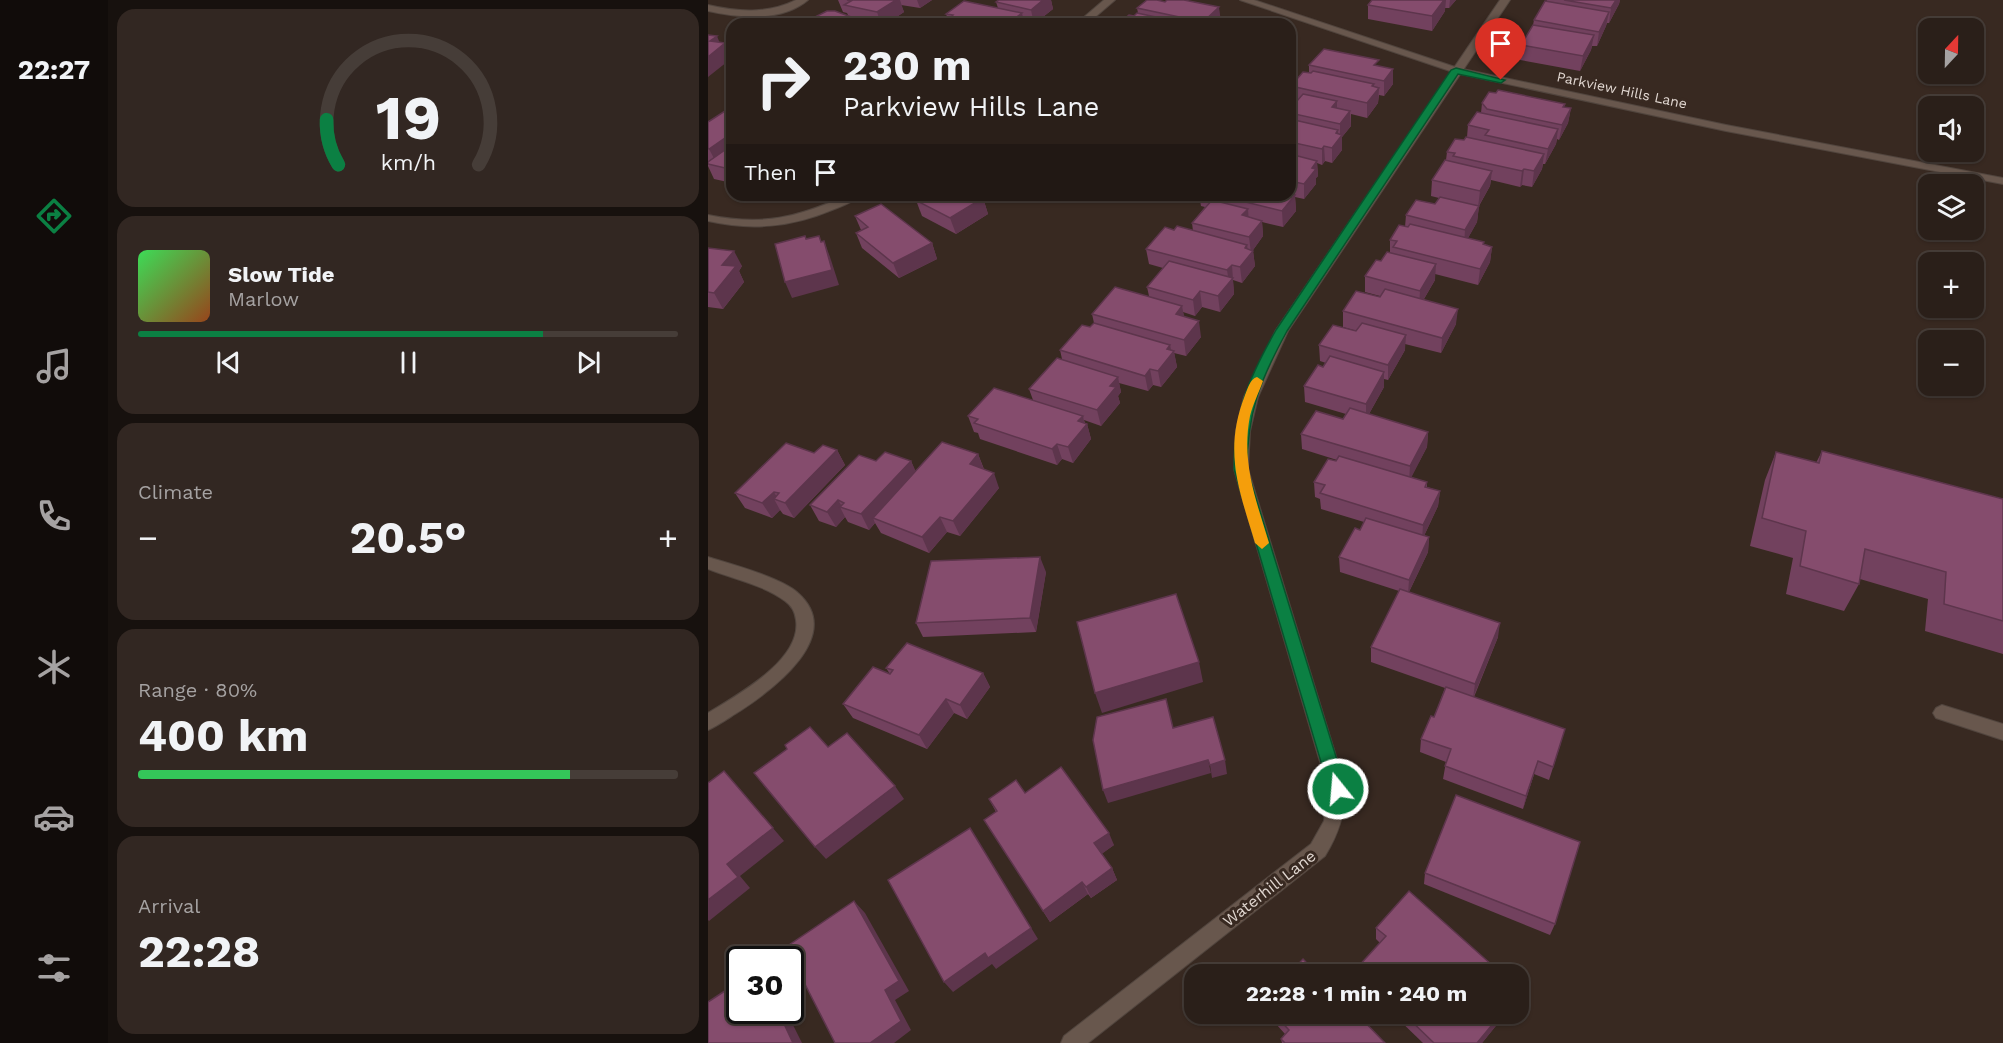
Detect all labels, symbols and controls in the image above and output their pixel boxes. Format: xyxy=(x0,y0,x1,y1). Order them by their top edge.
pin xyxy=(1475,18,1526,80)
north arrow xyxy=(1918,18,1984,84)
map controls xyxy=(1918,18,1984,396)
icon: arrive xyxy=(1484,27,1517,60)
text: 230 m xyxy=(843,41,972,90)
icon: right xyxy=(744,42,822,120)
text: 22:27 xyxy=(18,54,90,86)
street label: Parkview Hills Lane xyxy=(1555,68,1689,112)
text: 19 xyxy=(375,81,441,154)
text: Parkview Hills Lane xyxy=(843,91,1099,123)
button: sound xyxy=(1918,96,1984,162)
text: km/h xyxy=(380,150,436,175)
icon: arrive xyxy=(809,156,842,189)
text: Then xyxy=(744,160,797,185)
button: layers xyxy=(1918,174,1984,240)
icon: directions xyxy=(33,195,75,237)
button: + xyxy=(1918,252,1984,318)
text: Slow Tide xyxy=(228,262,335,287)
text: Marlow xyxy=(228,287,299,311)
button: − xyxy=(1918,330,1984,396)
icon: music xyxy=(33,345,75,387)
icon: previous xyxy=(212,346,245,379)
icon: pause xyxy=(392,346,425,379)
icon: next xyxy=(572,346,605,379)
text: Climate xyxy=(138,480,213,504)
icon: phone xyxy=(33,495,75,537)
text: 20.5° xyxy=(350,511,466,564)
text: − xyxy=(138,518,158,557)
text: + xyxy=(658,518,678,557)
icon: climate xyxy=(33,646,75,688)
text: Range · 80% xyxy=(138,678,257,702)
text: 400 km xyxy=(138,709,308,762)
position arrow xyxy=(1306,757,1370,821)
icon: car xyxy=(33,796,75,838)
street label: Waterhill Lane xyxy=(1219,846,1320,931)
text: Arrival xyxy=(138,894,200,918)
text: 22:28 xyxy=(138,925,260,978)
speed limit sign: 30 xyxy=(726,946,804,1024)
icon: filters xyxy=(33,947,75,989)
text: 22:28 · 1 min · 240 m xyxy=(1246,981,1467,1006)

